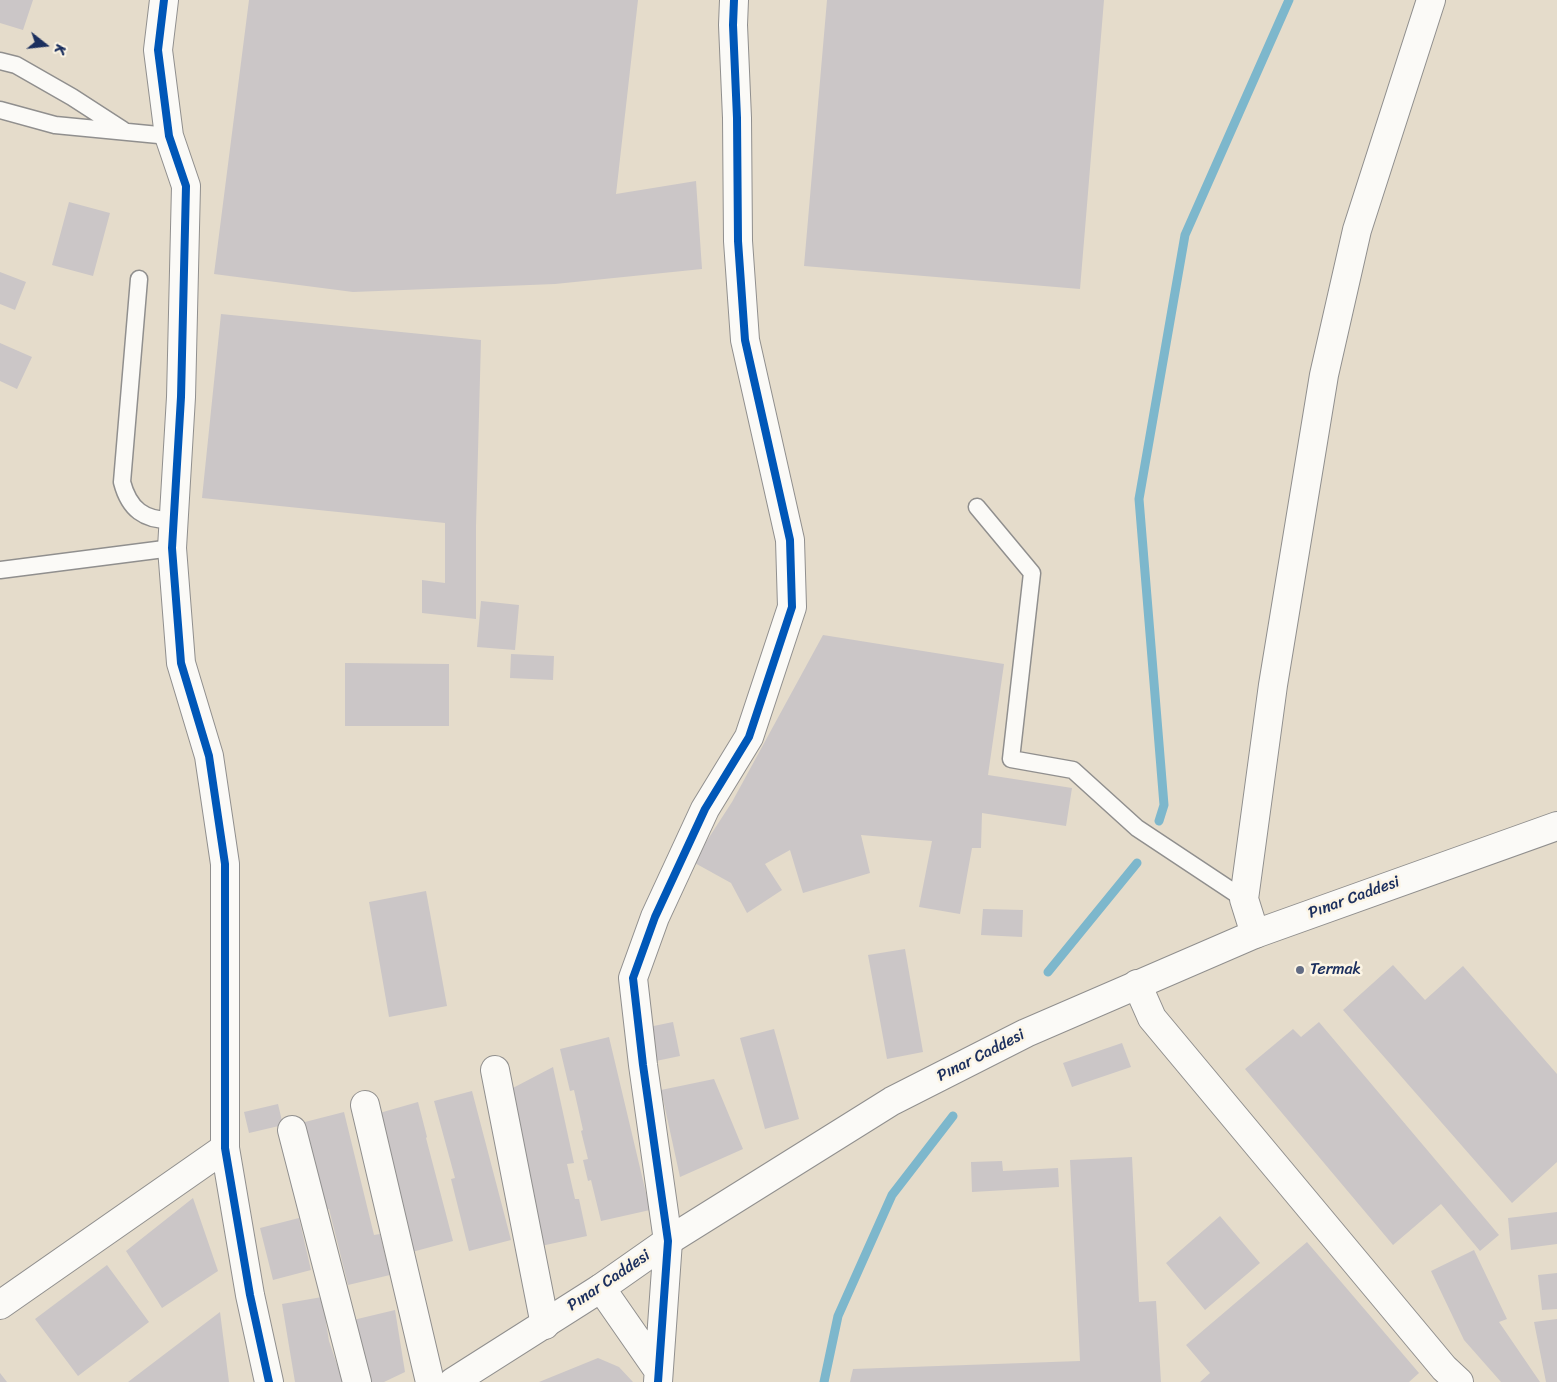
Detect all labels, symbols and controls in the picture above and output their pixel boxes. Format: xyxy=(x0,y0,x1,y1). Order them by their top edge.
north arrow xyxy=(20,20,70,70)
text: K xyxy=(47,42,73,57)
street label: Pınar Caddesi xyxy=(1306,873,1402,923)
place label: Termak xyxy=(1310,960,1361,980)
marker: Termak xyxy=(1294,964,1306,976)
street label: Pınar Caddesi xyxy=(934,1026,1028,1086)
street label: Pınar Caddesi xyxy=(564,1246,654,1316)

